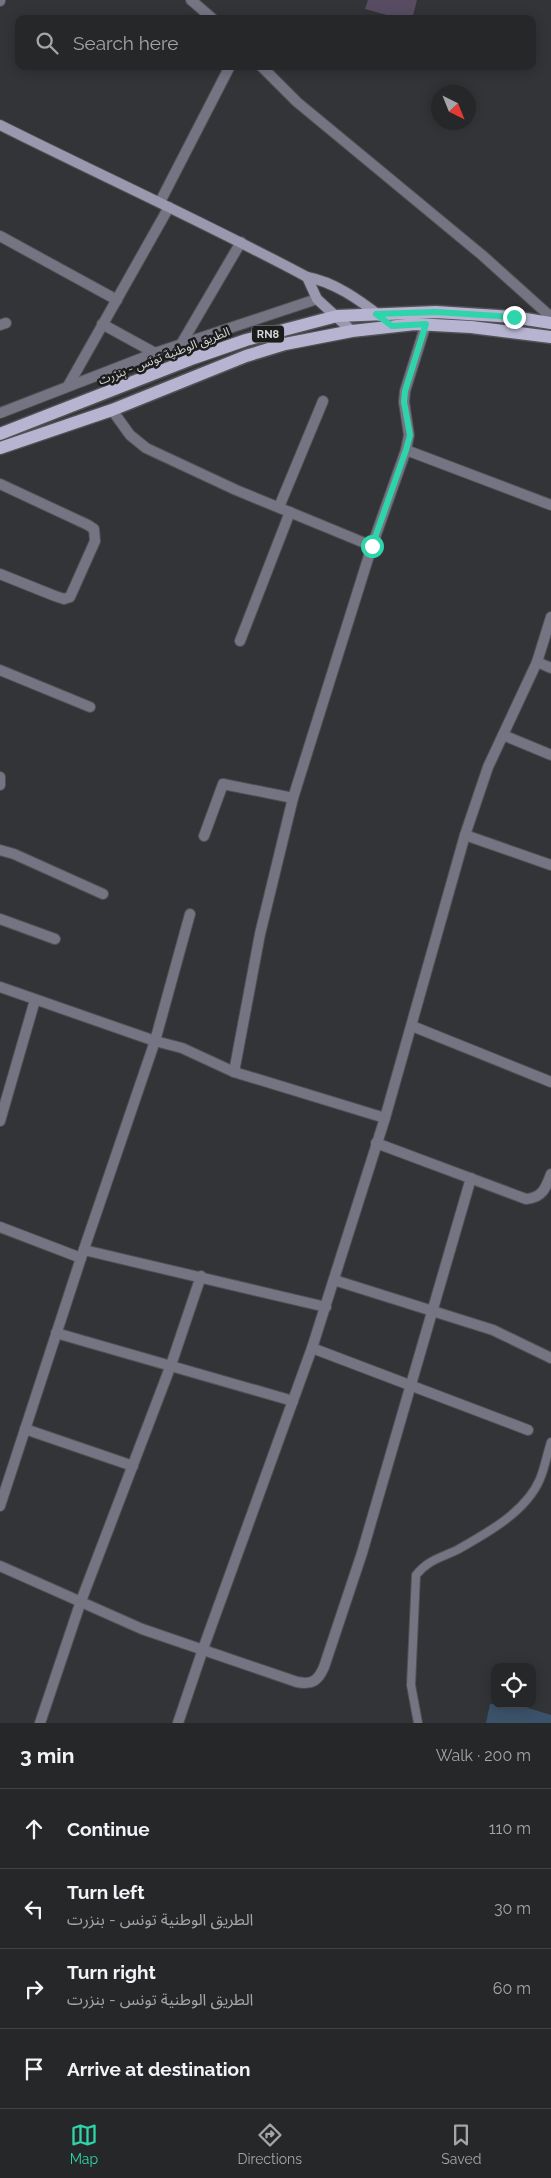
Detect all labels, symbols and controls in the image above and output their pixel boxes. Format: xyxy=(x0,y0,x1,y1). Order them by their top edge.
search box xyxy=(15,15,536,70)
icon: search xyxy=(33,29,61,57)
text: Search here xyxy=(73,32,179,54)
north arrow xyxy=(431,85,476,130)
route end xyxy=(503,306,526,329)
street label: الطريق الوطنية تونس - بنزرت xyxy=(96,324,232,389)
road number: RN8 xyxy=(252,326,284,342)
route start xyxy=(361,535,384,558)
map controls xyxy=(491,1663,536,1708)
button: locate xyxy=(491,1663,536,1708)
text: 3 min xyxy=(20,1743,74,1768)
text: Walk · 200 m xyxy=(436,1746,531,1765)
icon: ahead xyxy=(20,1815,48,1843)
text: Continue xyxy=(67,1818,150,1840)
text: 110 m xyxy=(489,1819,531,1838)
text: Turn left xyxy=(67,1881,144,1903)
icon: left xyxy=(20,1895,48,1923)
text: 30 m xyxy=(494,1899,531,1918)
text: الطريق الوطنية تونس - بنزرت xyxy=(67,1910,253,1929)
text: Turn right xyxy=(67,1961,156,1983)
icon: right xyxy=(20,1975,48,2003)
text: 60 m xyxy=(493,1979,531,1998)
text: الطريق الوطنية تونس - بنزرت xyxy=(67,1990,253,2009)
icon: arrive xyxy=(20,2055,48,2083)
text: Arrive at destination xyxy=(67,2058,251,2080)
tab: Map xyxy=(70,2121,98,2167)
tab: Directions xyxy=(237,2121,302,2167)
tab: Saved xyxy=(441,2121,481,2167)

